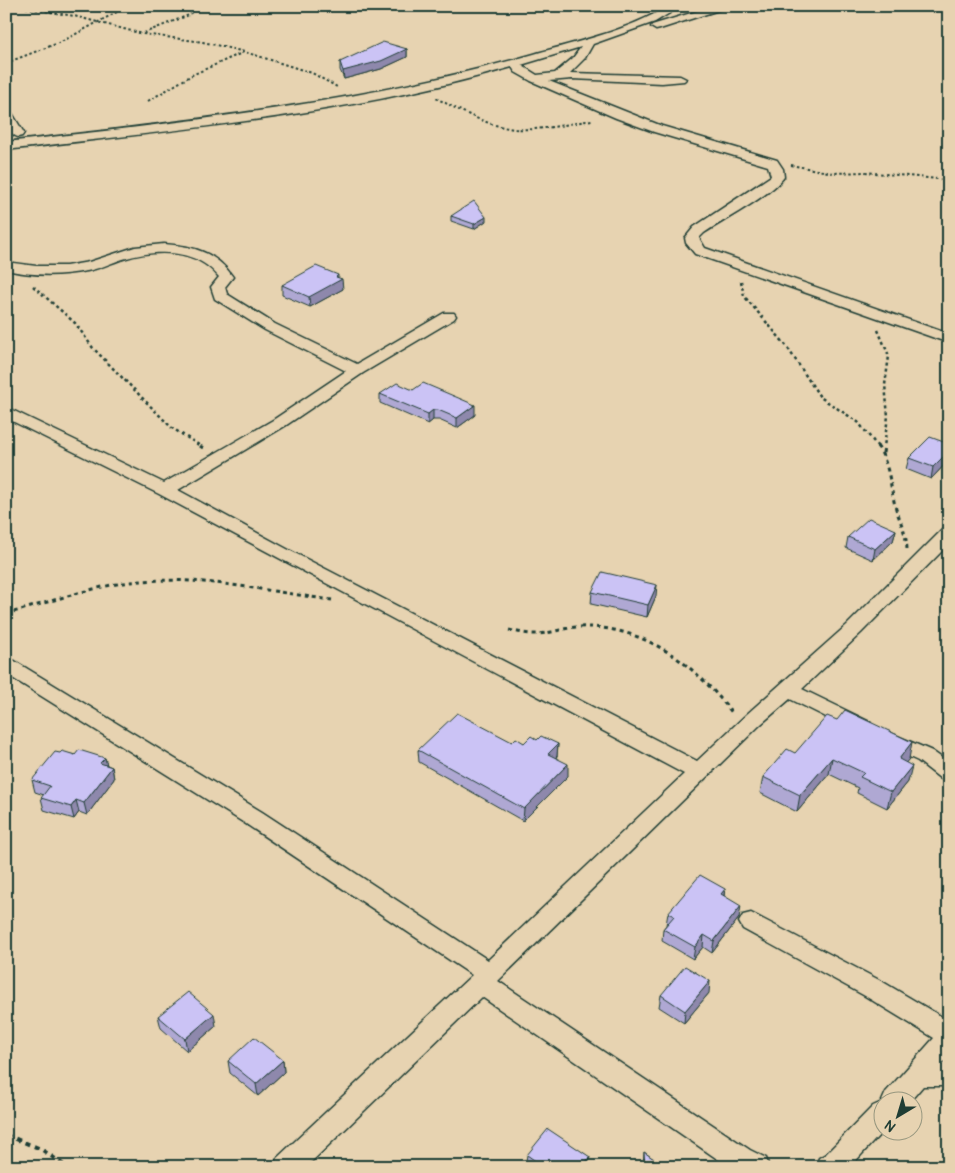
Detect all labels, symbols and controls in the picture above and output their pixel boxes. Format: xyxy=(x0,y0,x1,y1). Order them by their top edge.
north arrow xyxy=(872,1090,922,1140)
text: N xyxy=(881,1116,899,1135)

